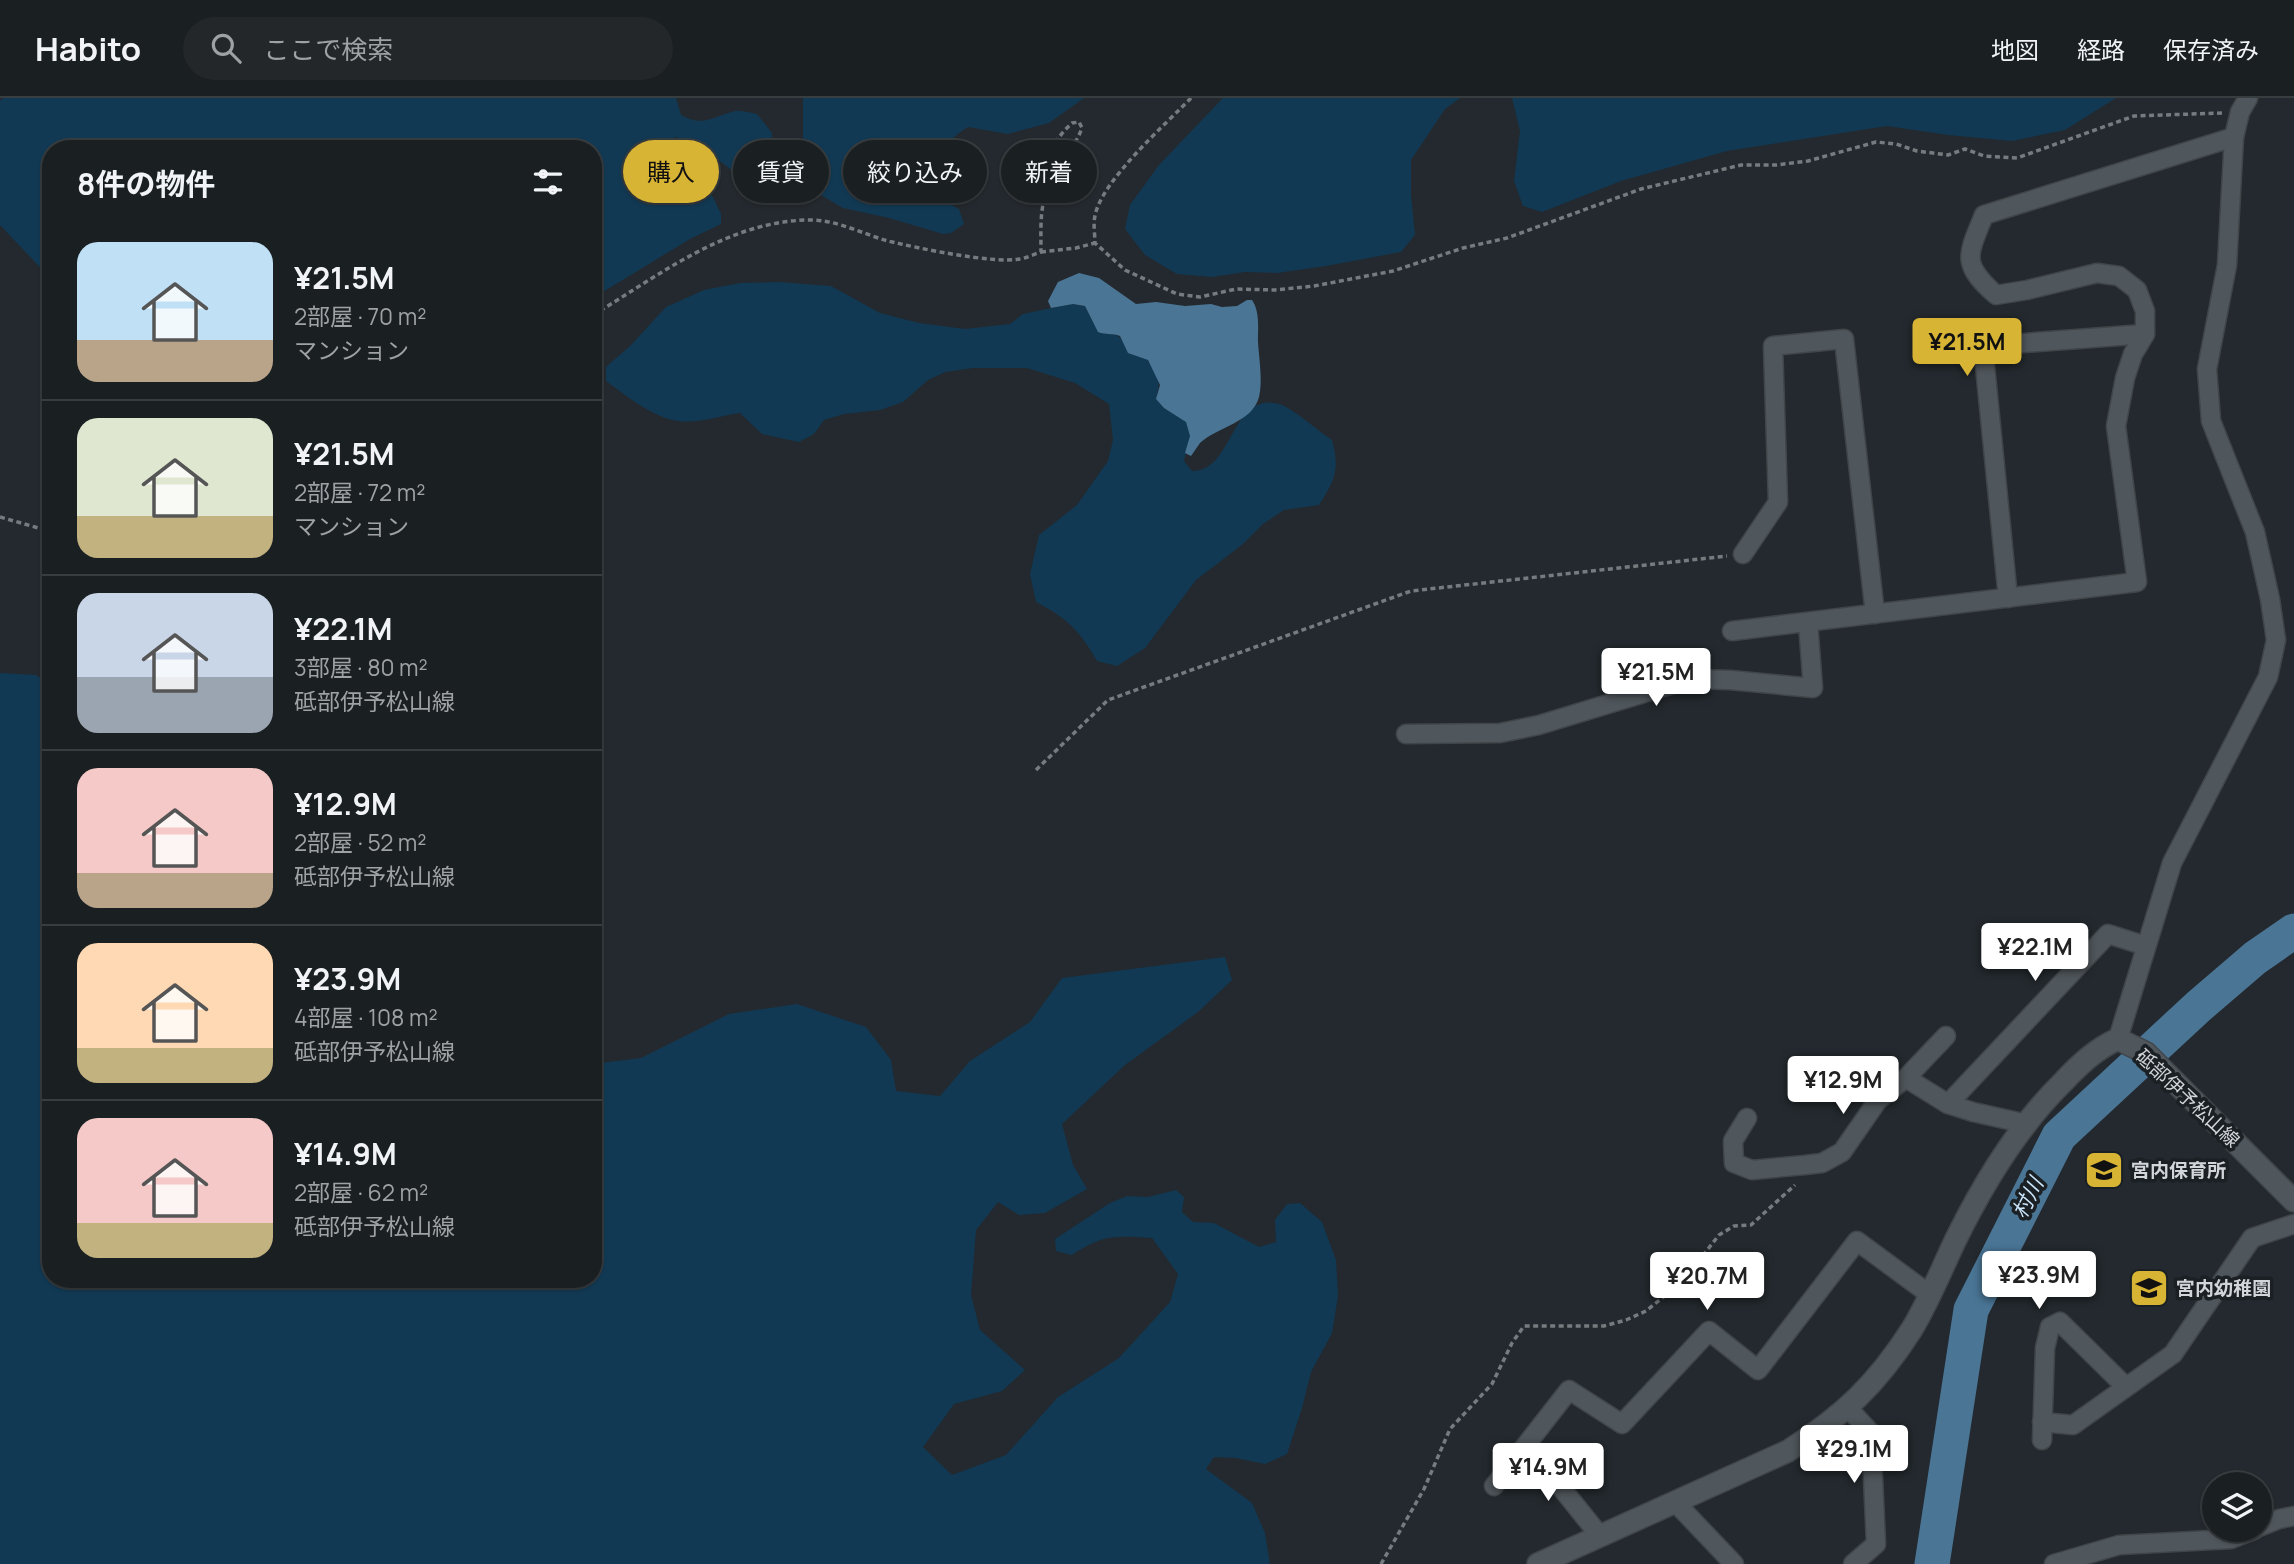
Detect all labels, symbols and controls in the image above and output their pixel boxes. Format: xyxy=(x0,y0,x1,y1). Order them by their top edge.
search box xyxy=(183,17,673,80)
text: Habito xyxy=(35,26,141,71)
icon: search xyxy=(207,29,245,67)
text: ここで検索 xyxy=(263,31,393,67)
text: 地図 xyxy=(1991,33,2039,66)
text: 経路 xyxy=(2077,33,2125,66)
text: 保存済み xyxy=(2163,33,2259,66)
chip: 購入 xyxy=(623,140,719,203)
chip: 賃貸 xyxy=(733,140,829,203)
chip: 絞り込み xyxy=(843,140,987,203)
chip: 新着 xyxy=(1001,140,1097,203)
text: 8件の物件 xyxy=(77,163,215,204)
icon: filters xyxy=(529,163,567,201)
text: ¥21.5M xyxy=(294,257,395,298)
icon: home xyxy=(133,270,217,354)
text: 2部屋 · 70 m² xyxy=(294,300,426,332)
pin: ¥21.5M xyxy=(1910,318,2024,378)
text: ¥21.5M xyxy=(1928,325,2006,357)
text: マンション xyxy=(294,334,409,366)
text: ¥21.5M xyxy=(294,433,395,474)
icon: home xyxy=(133,446,217,530)
text: 2部屋 · 72 m² xyxy=(294,476,425,508)
text: マンション xyxy=(294,510,409,542)
text: ¥22.1M xyxy=(294,608,392,649)
icon: home xyxy=(133,621,217,705)
pin: ¥21.5M xyxy=(1599,648,1713,708)
text: 3部屋 · 80 m² xyxy=(294,651,428,683)
text: ¥21.5M xyxy=(1617,655,1695,687)
text: 砥部伊予松山線 xyxy=(294,685,455,717)
text: ¥12.9M xyxy=(294,783,397,824)
icon: home xyxy=(133,796,217,880)
text: 2部屋 · 52 m² xyxy=(294,826,427,858)
text: 砥部伊予松山線 xyxy=(294,860,455,892)
pin: ¥22.1M xyxy=(1978,924,2092,983)
text: ¥22.1M xyxy=(1997,930,2073,962)
text: ¥23.9M xyxy=(294,958,401,999)
icon: home xyxy=(133,971,217,1055)
text: 4部屋 · 108 m² xyxy=(294,1001,438,1033)
text: 砥部伊予松山線 xyxy=(294,1035,455,1067)
street label: 砥部伊予松山線 xyxy=(2130,1043,2246,1153)
pin: ¥12.9M xyxy=(1786,1056,1900,1116)
text: ¥12.9M xyxy=(1804,1063,1882,1095)
text: ¥14.9M xyxy=(294,1133,397,1174)
icon: home xyxy=(133,1146,217,1230)
school or university icon: 宮内保育所 xyxy=(2083,1149,2125,1191)
place label: 宮内保育所 xyxy=(2131,1157,2226,1183)
water label: 村川 xyxy=(2005,1171,2050,1223)
text: 2部屋 · 62 m² xyxy=(294,1176,428,1208)
text: 砥部伊予松山線 xyxy=(294,1210,455,1242)
pin: ¥20.7M xyxy=(1650,1252,1764,1312)
pin: ¥23.9M xyxy=(1982,1252,2096,1311)
text: ¥23.9M xyxy=(1998,1258,2080,1290)
text: ¥20.7M xyxy=(1666,1259,1748,1291)
school or university icon: 宮内幼稚園 xyxy=(2128,1267,2170,1309)
place label: 宮内幼稚園 xyxy=(2176,1275,2271,1301)
pin: ¥29.1M xyxy=(1797,1426,1911,1485)
text: ¥29.1M xyxy=(1816,1432,1892,1464)
pin: ¥14.9M xyxy=(1491,1444,1605,1503)
text: ¥14.9M xyxy=(1509,1450,1587,1482)
map controls xyxy=(2202,1472,2272,1542)
button: layers xyxy=(2202,1472,2272,1542)

